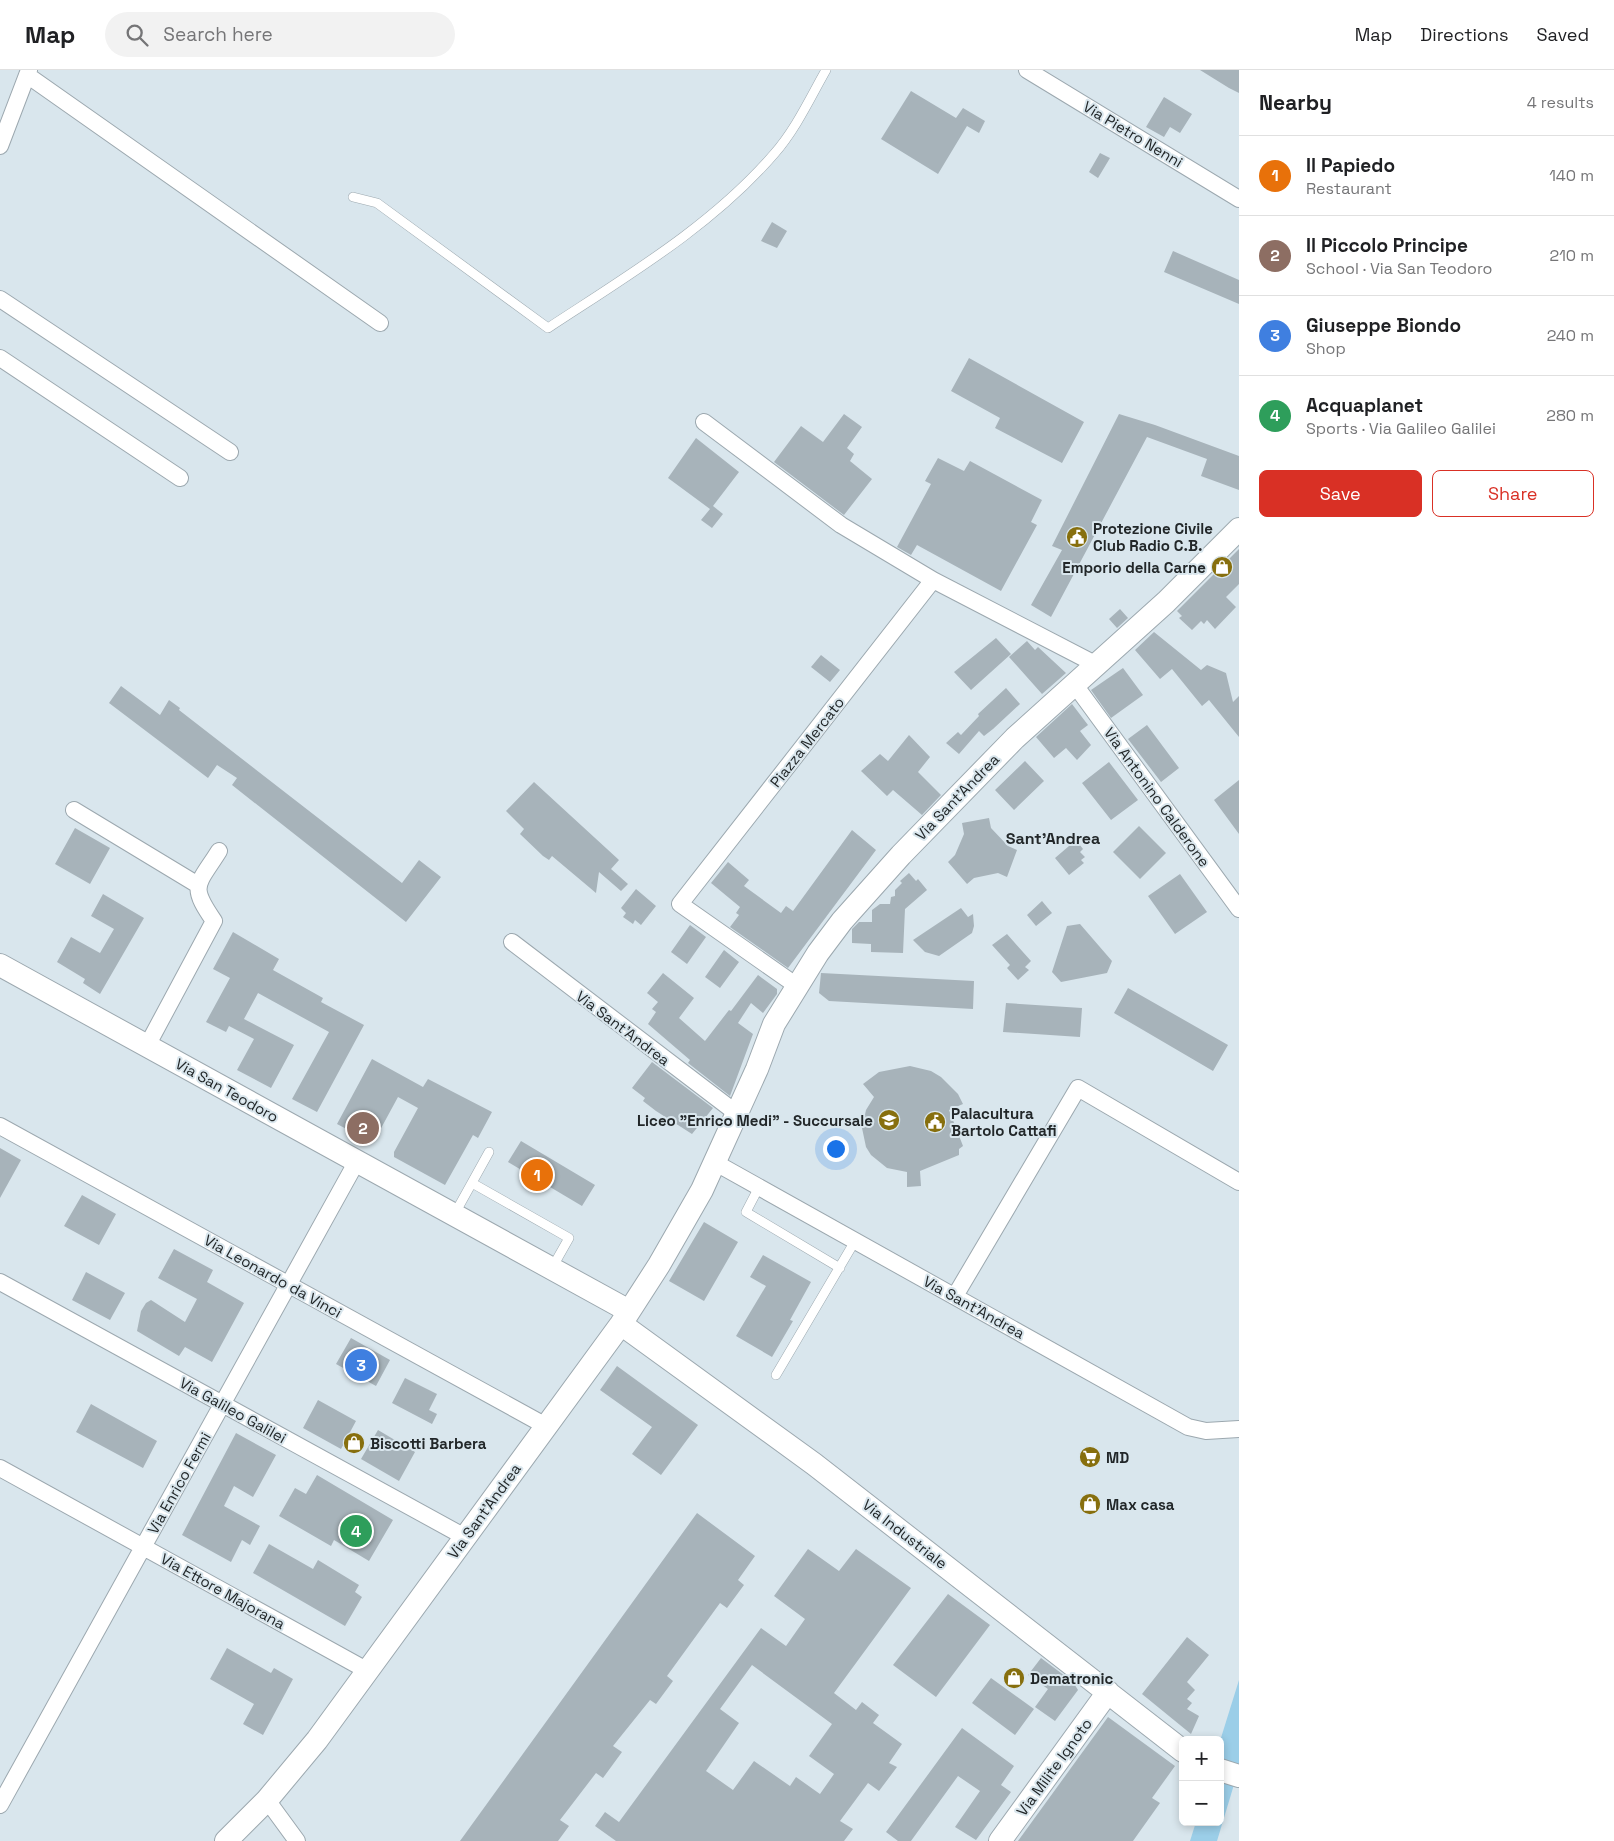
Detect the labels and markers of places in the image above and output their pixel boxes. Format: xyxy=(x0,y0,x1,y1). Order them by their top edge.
place label: Protezione Civile Club Radio C.B. xyxy=(1093,519,1213,555)
public building icon: Protezione Civile Club Radio C.B. xyxy=(1065,525,1089,549)
shop icon: Emporio della Carne xyxy=(1210,555,1234,579)
place label: Emporio della Carne xyxy=(1062,558,1206,577)
place label: Palacultura Bartolo Cattafi xyxy=(951,1104,1057,1140)
school or university icon: Liceo "Enrico Medi" - Succursale xyxy=(877,1108,901,1132)
pin: 2 xyxy=(347,1109,379,1147)
public building icon: Palacultura Bartolo Cattafi xyxy=(923,1110,947,1134)
place label: Liceo "Enrico Medi" - Succursale xyxy=(637,1111,873,1130)
pin: 1 xyxy=(521,1156,553,1194)
pin: 3 xyxy=(345,1346,377,1384)
shop icon: Biscotti Barbera xyxy=(342,1431,366,1455)
place label: Biscotti Barbera xyxy=(370,1434,487,1453)
supermarket icon: MD xyxy=(1078,1445,1102,1469)
place label: MD xyxy=(1106,1448,1129,1467)
shop icon: Max casa xyxy=(1078,1492,1102,1516)
place label: Max casa xyxy=(1106,1495,1175,1514)
pin: 4 xyxy=(340,1512,372,1550)
shop icon: Dematronic xyxy=(1002,1666,1026,1690)
place label: Dematronic xyxy=(1030,1669,1114,1688)

